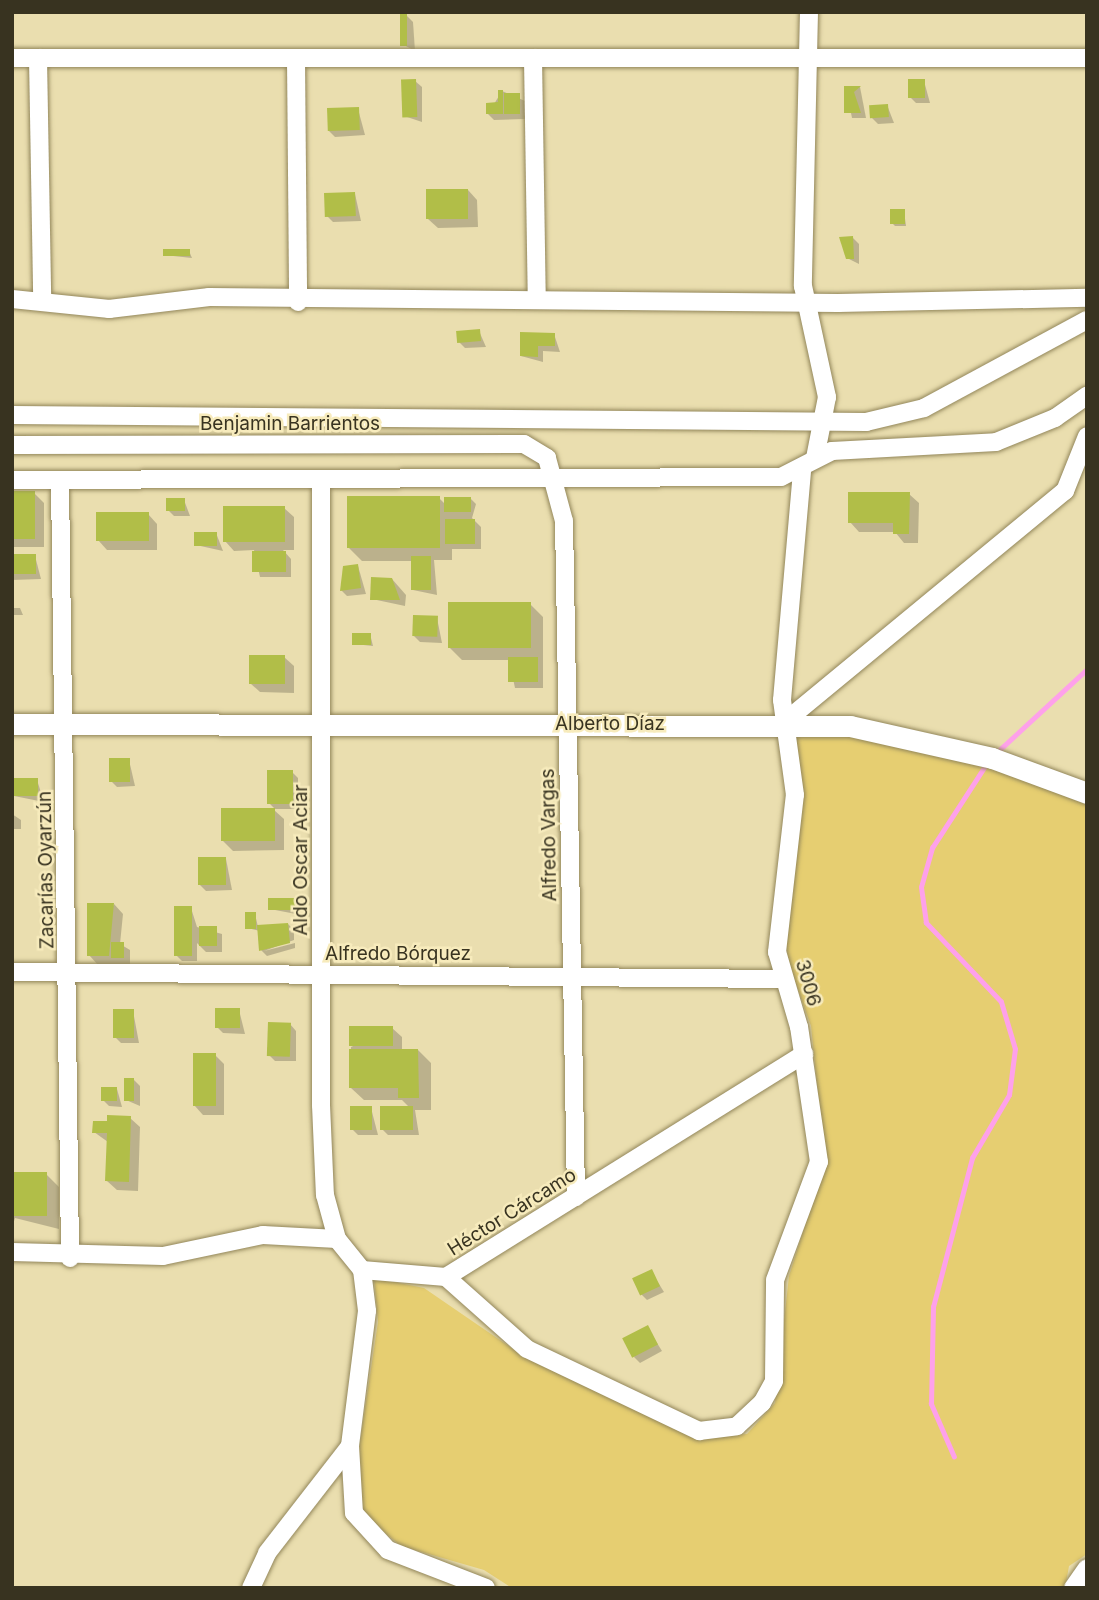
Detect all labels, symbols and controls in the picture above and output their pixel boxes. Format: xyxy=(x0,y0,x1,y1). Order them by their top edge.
street label: Benjamin Barrientos xyxy=(200,413,380,435)
street label: Alberto Díaz xyxy=(555,713,665,735)
street label: Alfredo Vargas xyxy=(536,768,562,902)
street label: Aldo Oscar Aciar xyxy=(290,784,312,936)
street label: Zacarías Oyarzún xyxy=(33,791,59,949)
street label: Alfredo Bórquez xyxy=(325,943,471,965)
street label: 3006 xyxy=(790,957,826,1009)
street label: Héctor Cárcamo xyxy=(444,1163,580,1261)

